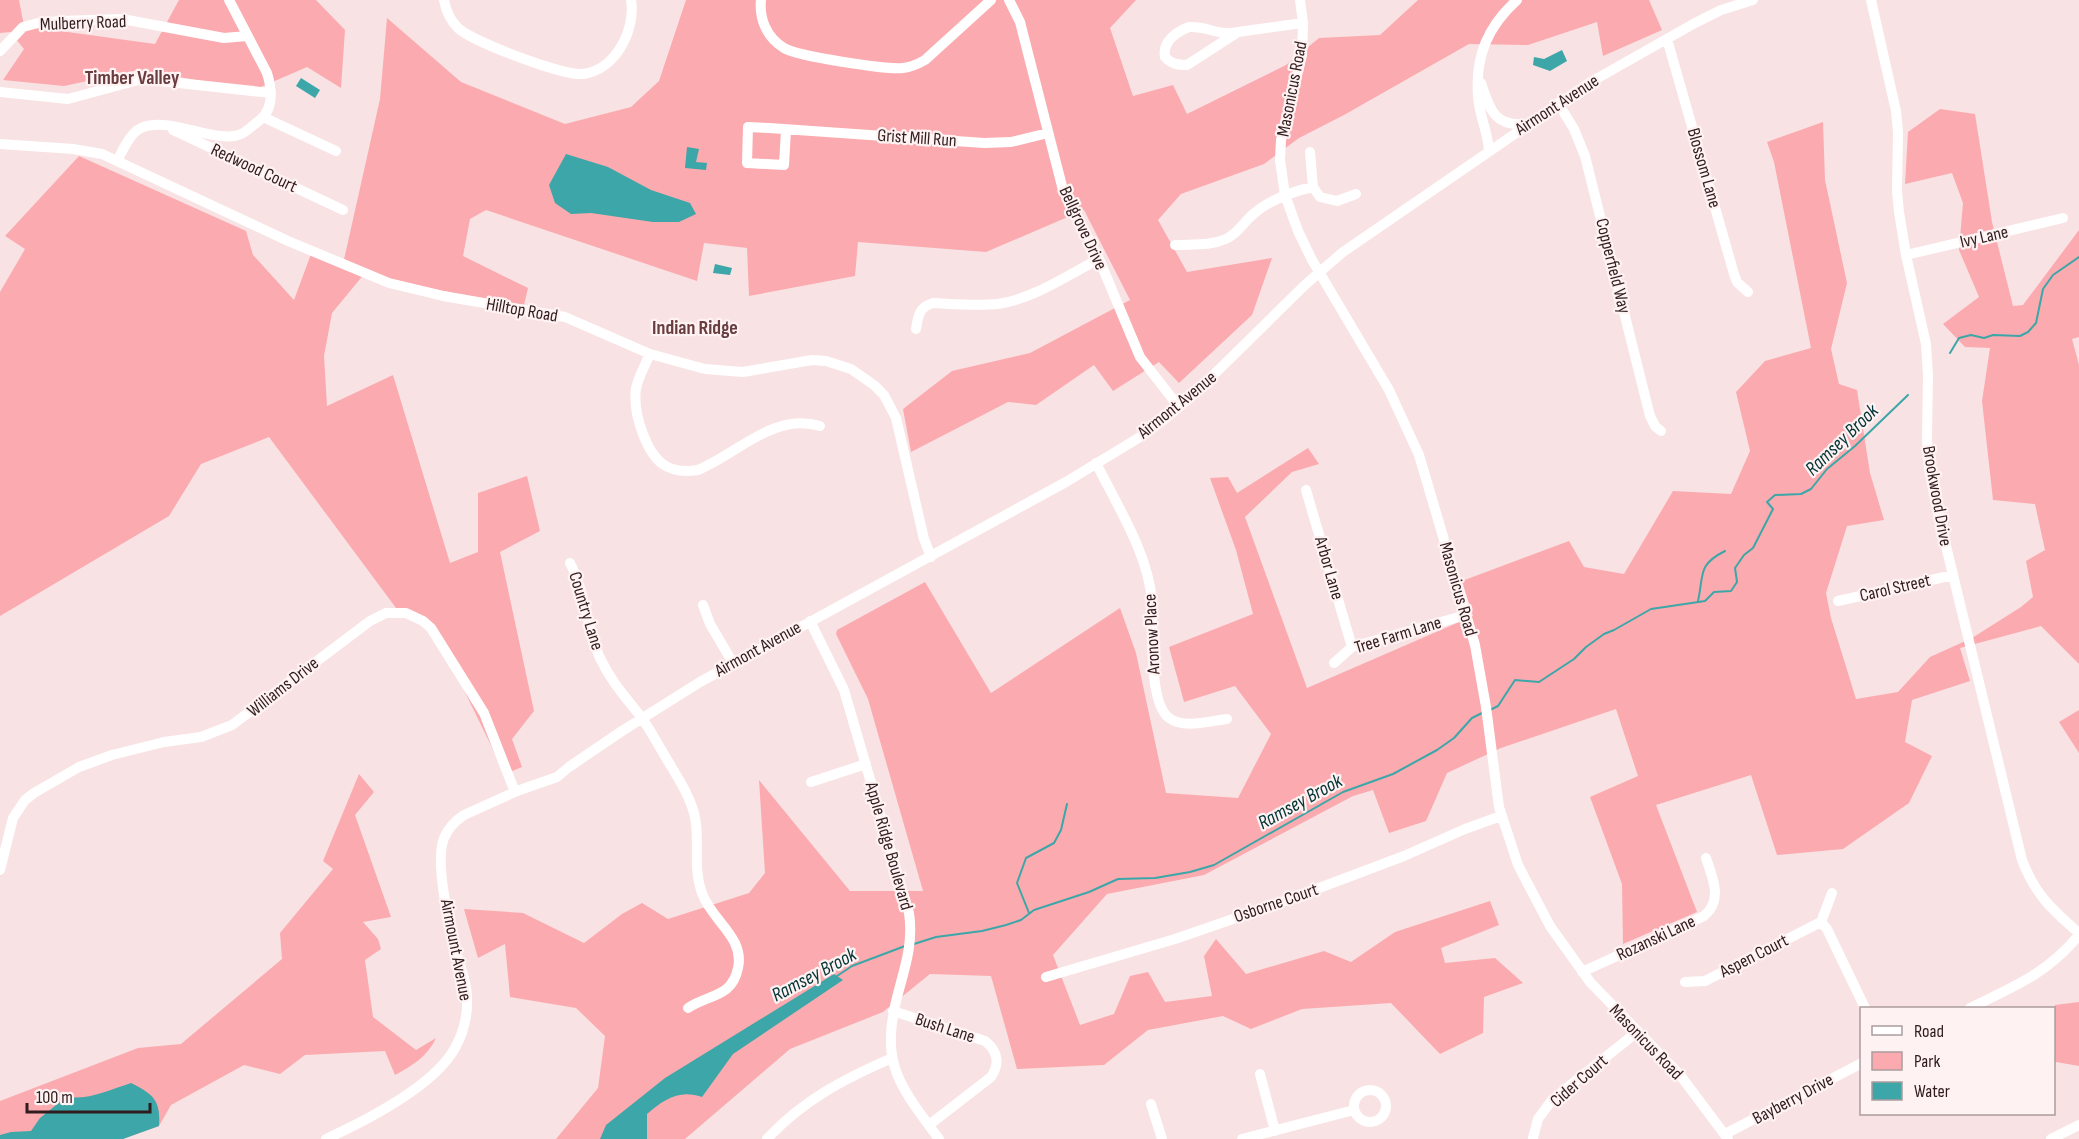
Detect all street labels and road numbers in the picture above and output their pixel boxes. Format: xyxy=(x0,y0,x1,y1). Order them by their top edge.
street label: Mulberry Road xyxy=(39,11,127,35)
street label: Masonicus Road xyxy=(1272,40,1312,138)
street label: Airmont Avenue xyxy=(1510,70,1603,140)
street label: Grist Mill Run xyxy=(877,125,957,151)
street label: Blossom Lane xyxy=(1683,126,1725,210)
street label: Redwood Court xyxy=(208,139,301,197)
street label: Bellgrove Drive xyxy=(1055,183,1111,273)
street label: Copperfield Way xyxy=(1591,216,1635,316)
street label: Ivy Lane xyxy=(1958,221,2010,253)
street label: Hilltop Road xyxy=(485,293,559,327)
street label: Airmont Avenue xyxy=(1133,367,1221,444)
street label: Brookwood Drive xyxy=(1918,444,1956,548)
street label: Arbor Lane xyxy=(1310,533,1348,602)
street label: Masonicus Road xyxy=(1435,540,1481,638)
street label: Country Lane xyxy=(564,569,608,653)
street label: Carol Street xyxy=(1858,570,1933,606)
street label: Aronow Place xyxy=(1139,593,1165,676)
street label: Tree Farm Lane xyxy=(1352,612,1444,658)
street label: Airmont Avenue xyxy=(710,617,805,682)
street label: Williams Drive xyxy=(243,653,323,721)
street label: Apple Ridge Boulevard xyxy=(860,779,917,912)
street label: Osborne Court xyxy=(1231,879,1321,927)
street label: Airmount Avenue xyxy=(436,896,476,1003)
street label: Rozanski Lane xyxy=(1613,911,1699,965)
street label: Aspen Court xyxy=(1715,930,1792,983)
street label: Masonicus Road xyxy=(1605,1000,1687,1084)
street label: Bush Lane xyxy=(913,1009,977,1047)
street label: Cider Court xyxy=(1546,1050,1612,1112)
street label: Bayberry Drive xyxy=(1749,1069,1837,1129)

